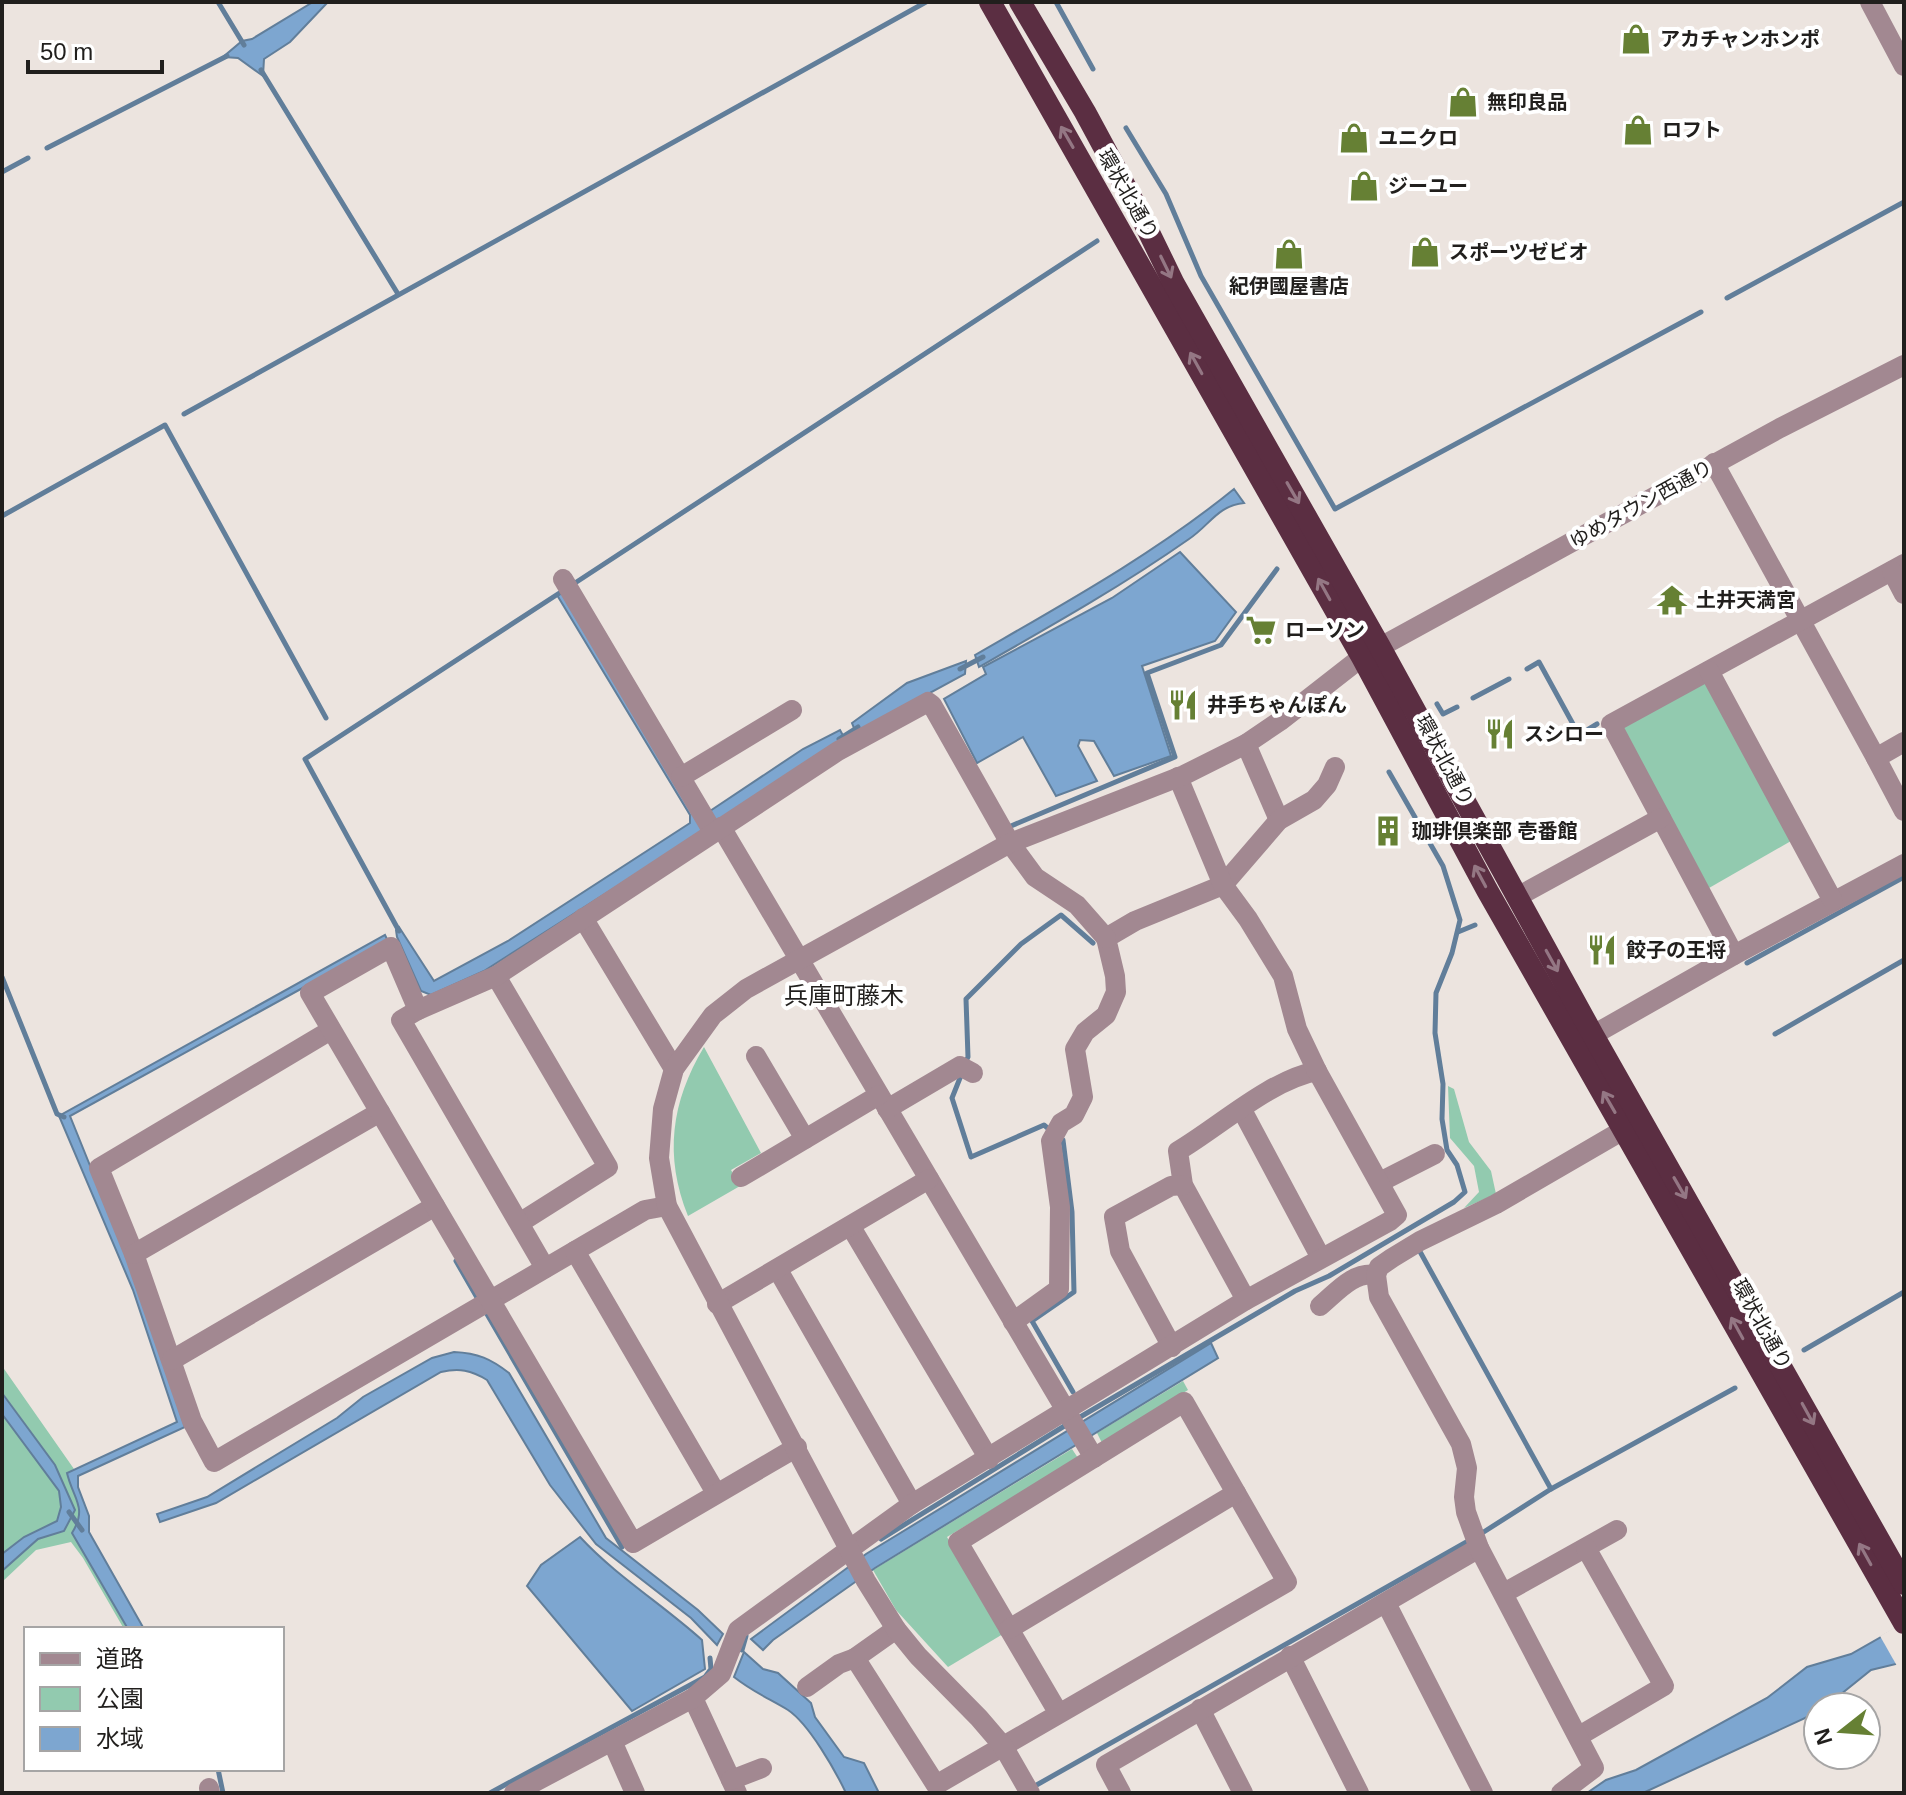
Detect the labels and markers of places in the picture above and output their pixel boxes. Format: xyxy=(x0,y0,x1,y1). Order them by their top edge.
shop icon: アカチャンホンポ xyxy=(1619,22,1653,56)
place label: アカチャンホンポ xyxy=(1660,28,1820,50)
shop icon: 無印良品 xyxy=(1446,85,1480,119)
place label: 無印良品 xyxy=(1487,91,1567,113)
shop icon: ロフト xyxy=(1621,113,1655,147)
place label: ロフト xyxy=(1662,119,1722,141)
shop icon: ユニクロ xyxy=(1337,121,1371,155)
place label: ユニクロ xyxy=(1378,127,1458,149)
shop icon: ジーユー xyxy=(1347,169,1381,203)
place label: ジーユー xyxy=(1388,175,1468,197)
shop icon: スポーツゼビオ xyxy=(1408,235,1442,269)
shop icon: 紀伊國屋書店 xyxy=(1272,237,1306,271)
place label: スポーツゼビオ xyxy=(1449,241,1589,263)
place label: 紀伊國屋書店 xyxy=(1229,275,1349,297)
temple icon: 土井天満宮 xyxy=(1655,583,1689,617)
place label: 土井天満宮 xyxy=(1696,589,1796,611)
supermarket icon: ローソン xyxy=(1244,613,1278,647)
place label: ローソン xyxy=(1285,619,1365,641)
restaurant icon: 井手ちゃんぽん xyxy=(1166,688,1200,722)
place label: 井手ちゃんぽん xyxy=(1207,694,1347,716)
restaurant icon: スシロー xyxy=(1483,717,1517,751)
place label: スシロー xyxy=(1524,723,1604,745)
building icon: 珈琲倶楽部 壱番館 xyxy=(1371,814,1405,848)
place label: 珈琲倶楽部 壱番館 xyxy=(1412,820,1578,842)
restaurant icon: 餃子の王将 xyxy=(1585,933,1619,967)
place label: 餃子の王将 xyxy=(1626,939,1726,961)

